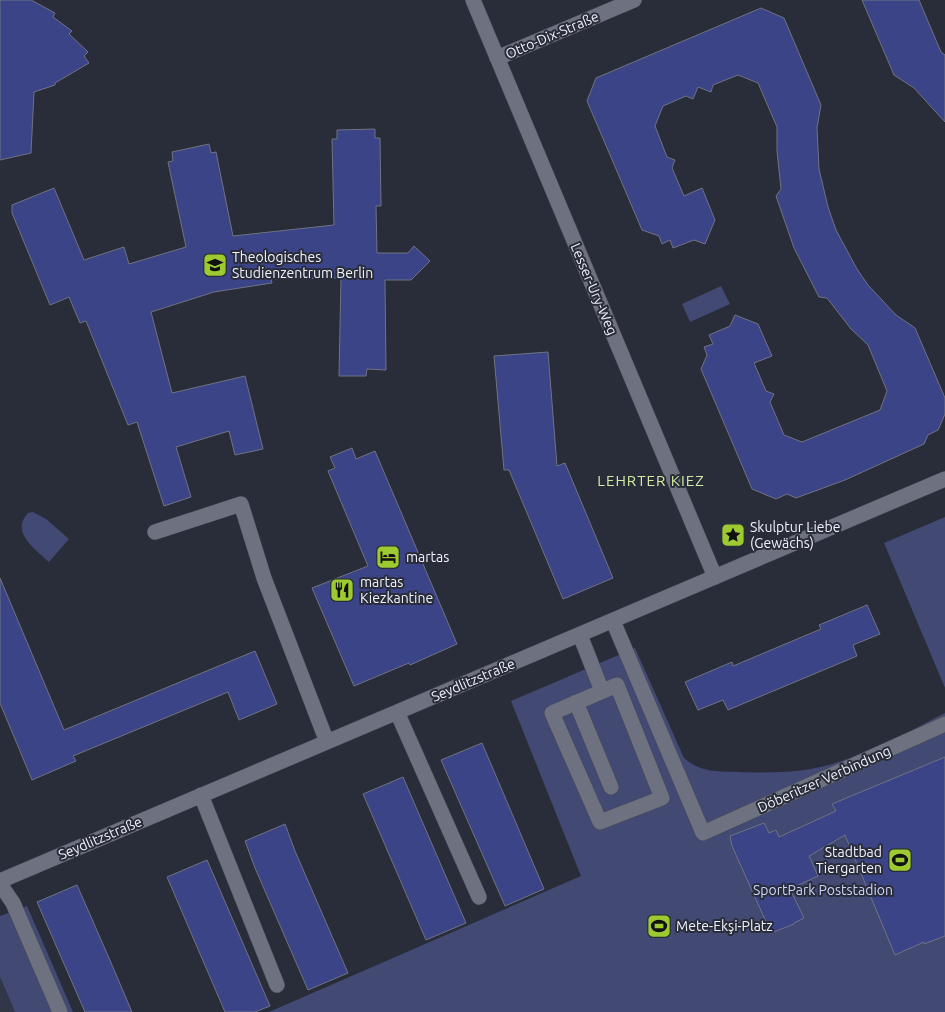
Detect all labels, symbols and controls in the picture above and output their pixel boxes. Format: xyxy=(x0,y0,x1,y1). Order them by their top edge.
street label: Otto-Dix-Straße xyxy=(503,8,601,62)
street label: Lesser-Ury-Weg xyxy=(567,241,621,337)
place label: Theologisches Studienzentrum Berlin xyxy=(232,249,373,281)
school or university icon: Theologisches Studienzentrum Berlin xyxy=(202,252,228,278)
district label: LEHRTER KIEZ xyxy=(597,472,705,489)
place label: Skulptur Liebe (Gewächs) xyxy=(750,519,840,551)
place icon: Skulptur Liebe (Gewächs) xyxy=(720,522,746,548)
hotel icon: martas xyxy=(375,544,401,570)
place label: martas xyxy=(406,549,449,565)
place label: martas Kiezkantine xyxy=(360,574,433,606)
restaurant icon: martas Kiezkantine xyxy=(329,577,355,603)
street label: Seydlitzstraße xyxy=(429,655,517,705)
street label: Döberitzer Verbindung xyxy=(755,742,893,816)
street label: Seydlitzstraße xyxy=(56,813,144,863)
place label: Stadtbad Tiergarten xyxy=(816,844,882,876)
sports icon: Stadtbad Tiergarten xyxy=(887,847,913,873)
park label: SportPark Poststadion xyxy=(753,882,893,898)
sports icon: Mete-Ekşi-Platz xyxy=(646,913,672,939)
place label: Mete-Ekşi-Platz xyxy=(676,918,773,934)

